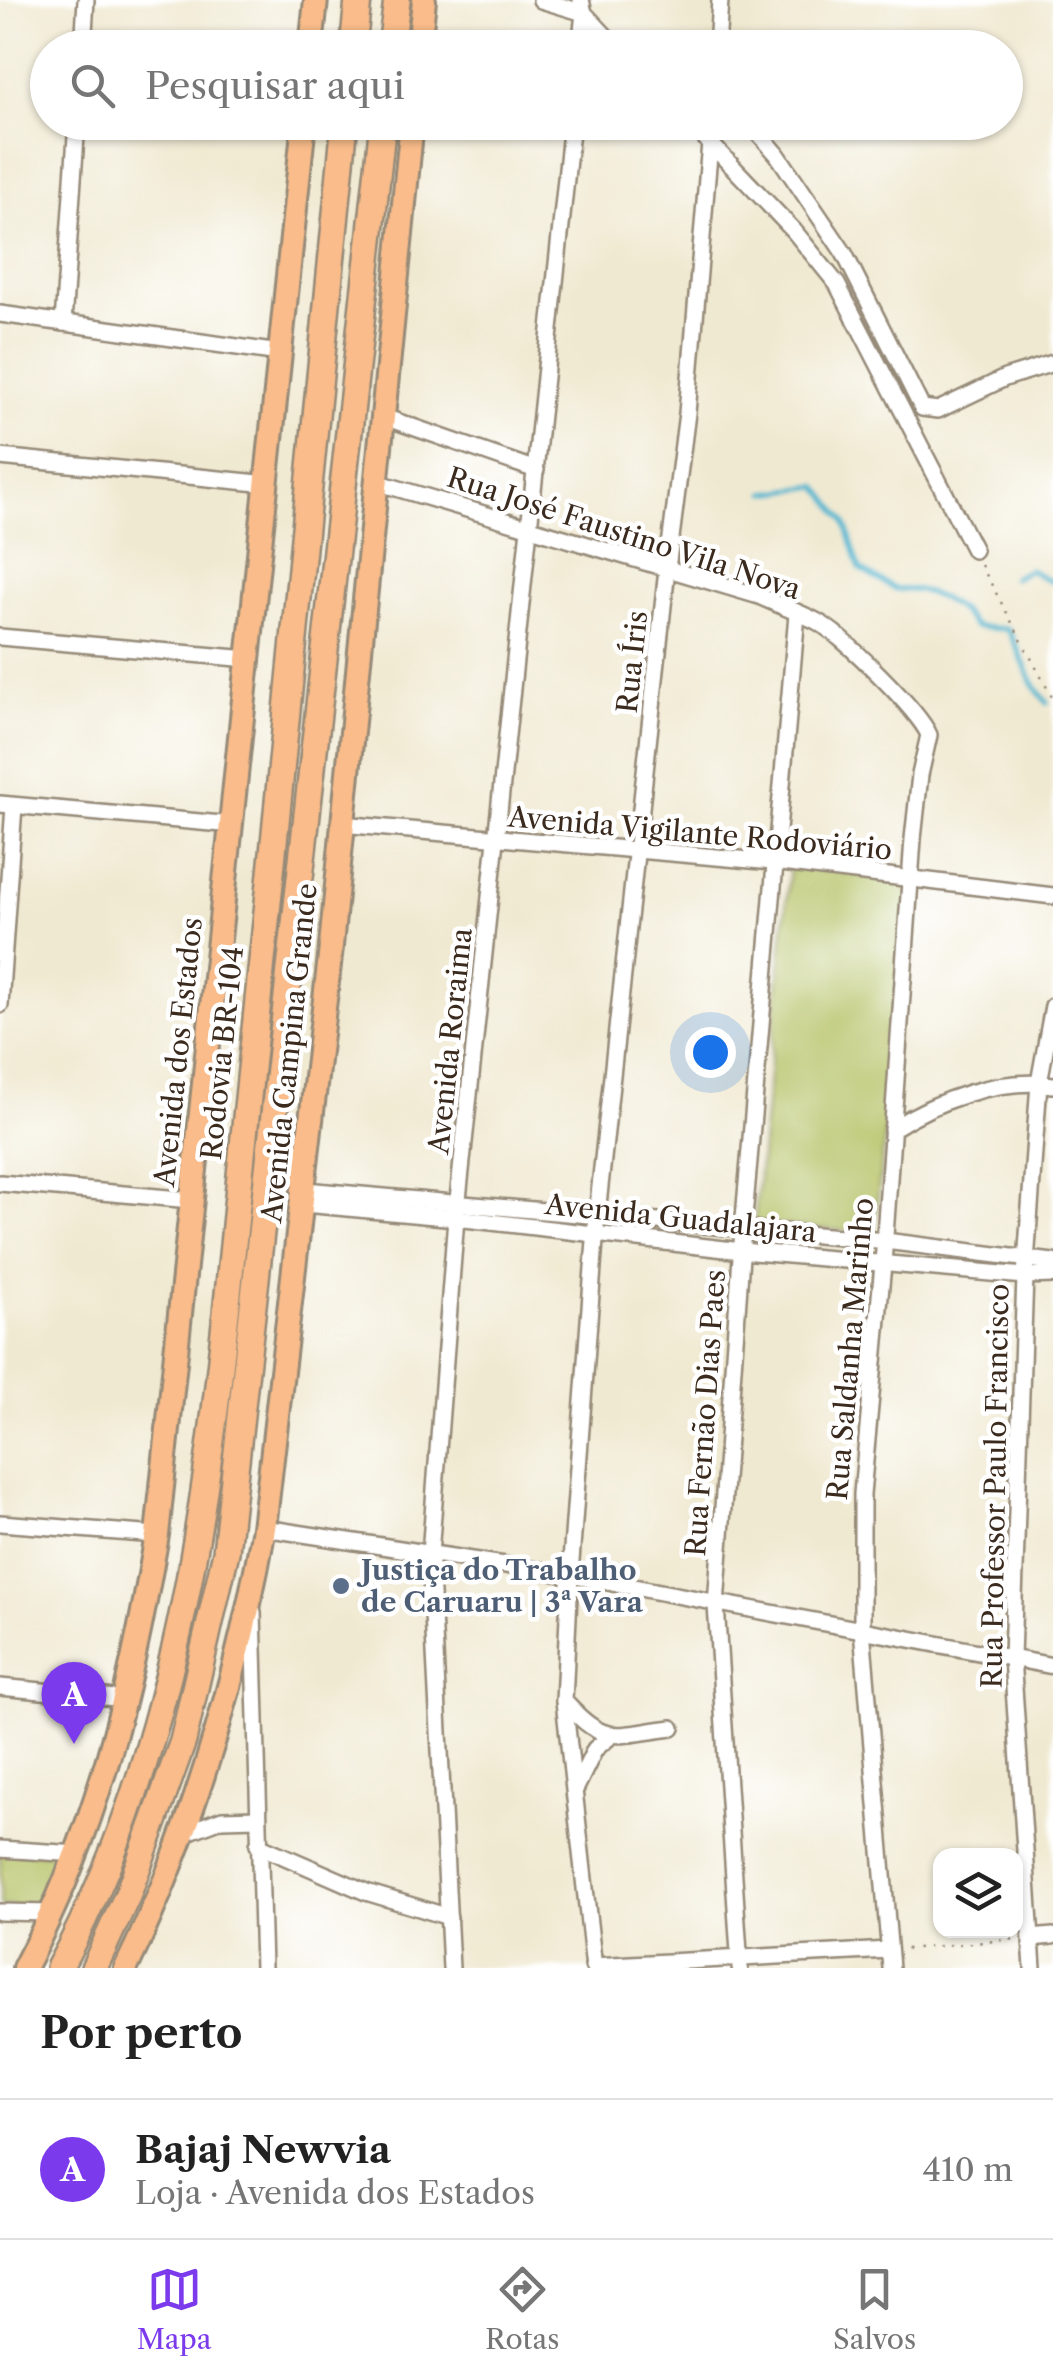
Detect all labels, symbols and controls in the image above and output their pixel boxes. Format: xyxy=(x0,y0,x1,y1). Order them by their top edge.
search box xyxy=(30,30,1023,140)
icon: search xyxy=(65,58,120,113)
text: Pesquisar aqui xyxy=(145,62,405,109)
street label: Rua José Faustino Vila Nova xyxy=(443,460,805,606)
street label: Rua Íris xyxy=(610,609,654,715)
street label: Avenida Vigilante Rodoviário xyxy=(506,799,893,867)
street label: Avenida Campina Grande xyxy=(254,882,324,1225)
street label: Avenida dos Estados xyxy=(147,916,209,1189)
street label: Avenida Roraima xyxy=(421,926,479,1157)
street label: Rodovia BR-104 xyxy=(194,945,250,1161)
your location xyxy=(685,1027,736,1078)
street label: Avenida Guadalajara xyxy=(543,1187,819,1249)
street label: Rua Saldanha Marinho xyxy=(820,1196,880,1502)
street label: Rua Fernão Dias Paes xyxy=(678,1268,732,1558)
street label: Rua Professor Paulo Francisco xyxy=(974,1283,1016,1689)
place label: Justiça do Trabalho de Caruaru | 3ª Vara xyxy=(356,1553,644,1619)
marker: Justiça do Trabalho de Caruaru | 3ª Vara xyxy=(330,1575,352,1597)
pin: A xyxy=(42,1662,106,1744)
map controls xyxy=(933,1848,1023,1938)
button: layers xyxy=(933,1848,1023,1938)
text: Por perto xyxy=(40,2007,243,2059)
text: Bajaj Newvia xyxy=(135,2126,391,2173)
text: A xyxy=(60,2150,85,2189)
text: 410 m xyxy=(922,2150,1013,2189)
text: Loja · Avenida dos Estados xyxy=(135,2173,535,2212)
tab: Mapa xyxy=(137,2262,212,2356)
tab: Rotas xyxy=(485,2262,559,2356)
tab: Salvos xyxy=(833,2262,916,2356)

